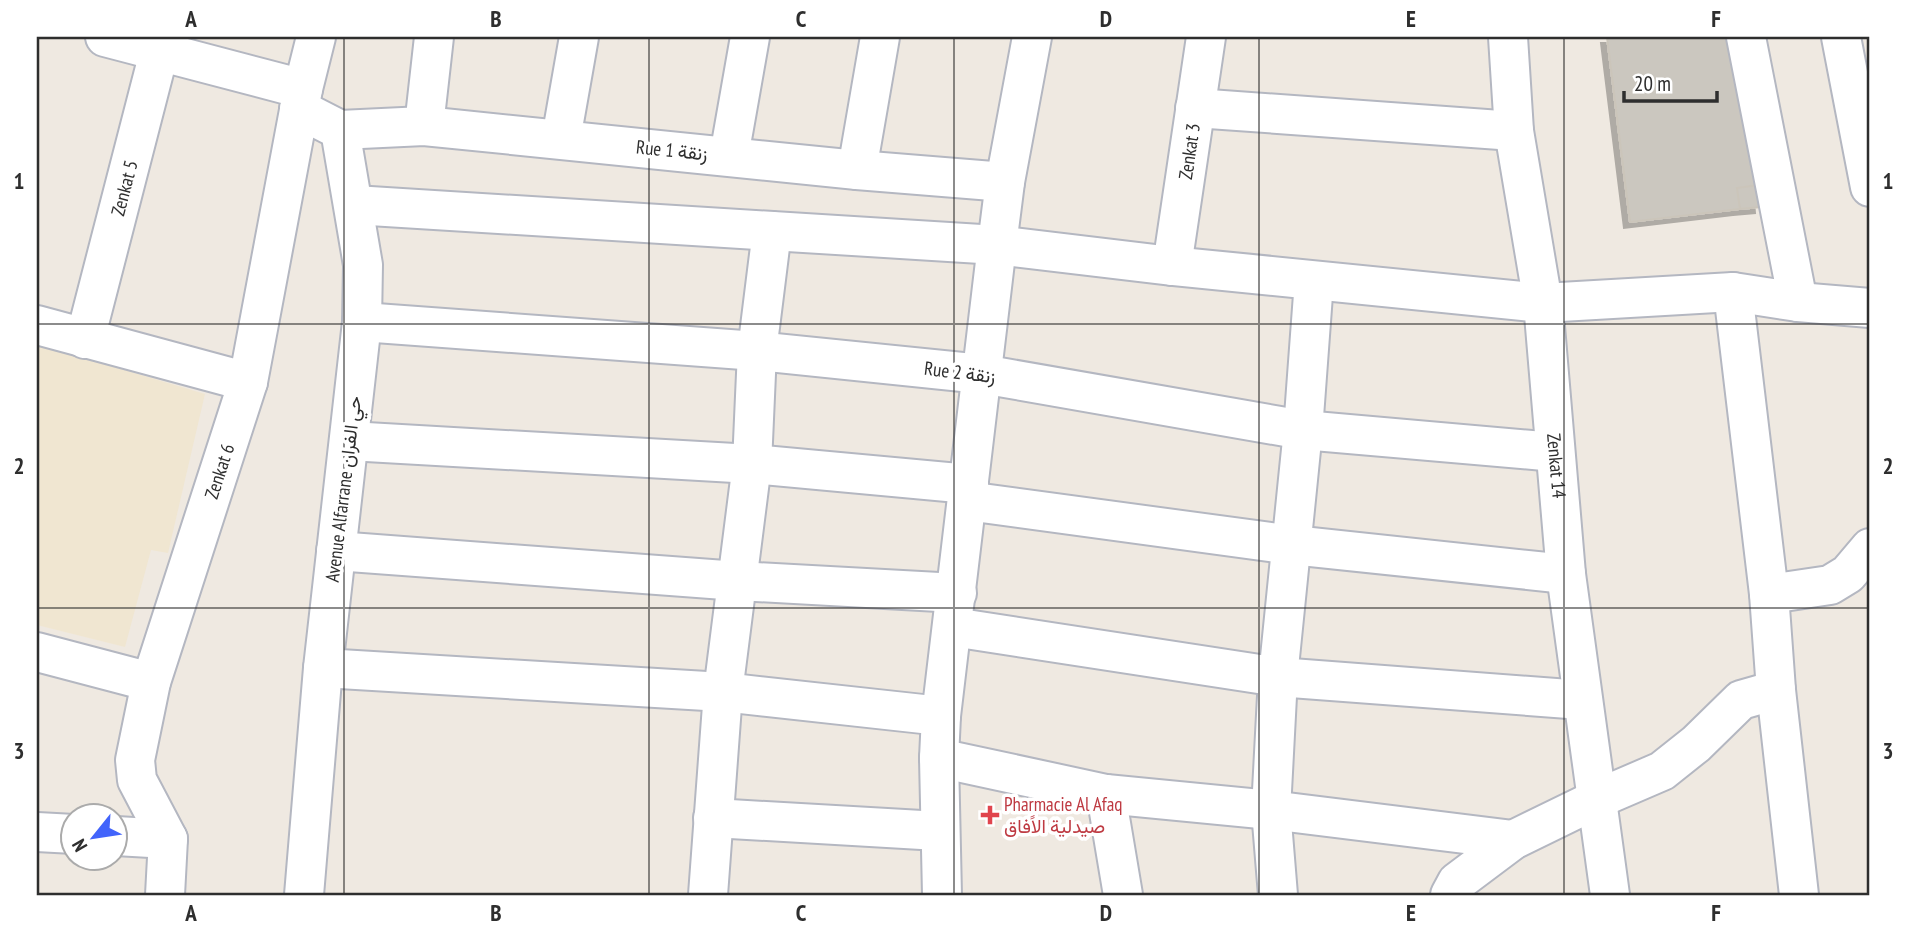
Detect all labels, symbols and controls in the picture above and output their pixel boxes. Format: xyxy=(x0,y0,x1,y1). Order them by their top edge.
text: A xyxy=(184,4,197,33)
text: B xyxy=(490,4,502,33)
text: C xyxy=(796,4,807,33)
text: D xyxy=(1100,4,1112,33)
text: E xyxy=(1406,4,1416,33)
text: F xyxy=(1711,4,1721,33)
scale bar xyxy=(1624,60,1716,104)
text: 20 m xyxy=(1634,70,1671,97)
street label: Zenkat 3 xyxy=(1173,121,1205,181)
street label: Rue 1 زنقة xyxy=(635,134,709,166)
street label: Zenkat 5 xyxy=(105,158,143,218)
text: 1 xyxy=(14,166,25,195)
text: 1 xyxy=(1883,166,1894,195)
street label: Rue 2 زنقة xyxy=(923,356,997,388)
street label: Avenue Alfarrane حي الفران xyxy=(320,395,370,584)
street label: Zenkat 14 xyxy=(1542,432,1572,500)
street label: Zenkat 6 xyxy=(199,441,239,502)
text: 2 xyxy=(14,451,25,480)
text: 2 xyxy=(1883,451,1894,480)
text: 3 xyxy=(14,736,25,765)
text: 3 xyxy=(1883,736,1894,765)
place label: Pharmacie Al Afaq صيدلية الاًفاق xyxy=(1004,792,1123,838)
north arrow xyxy=(60,802,130,872)
marker: Pharmacie Al Afaq صيدلية الاًفاق xyxy=(982,807,998,823)
text: N xyxy=(66,835,92,856)
text: A xyxy=(184,898,197,927)
text: B xyxy=(490,898,502,927)
text: C xyxy=(796,898,807,927)
text: D xyxy=(1100,898,1112,927)
text: E xyxy=(1406,898,1416,927)
text: F xyxy=(1711,898,1721,927)

